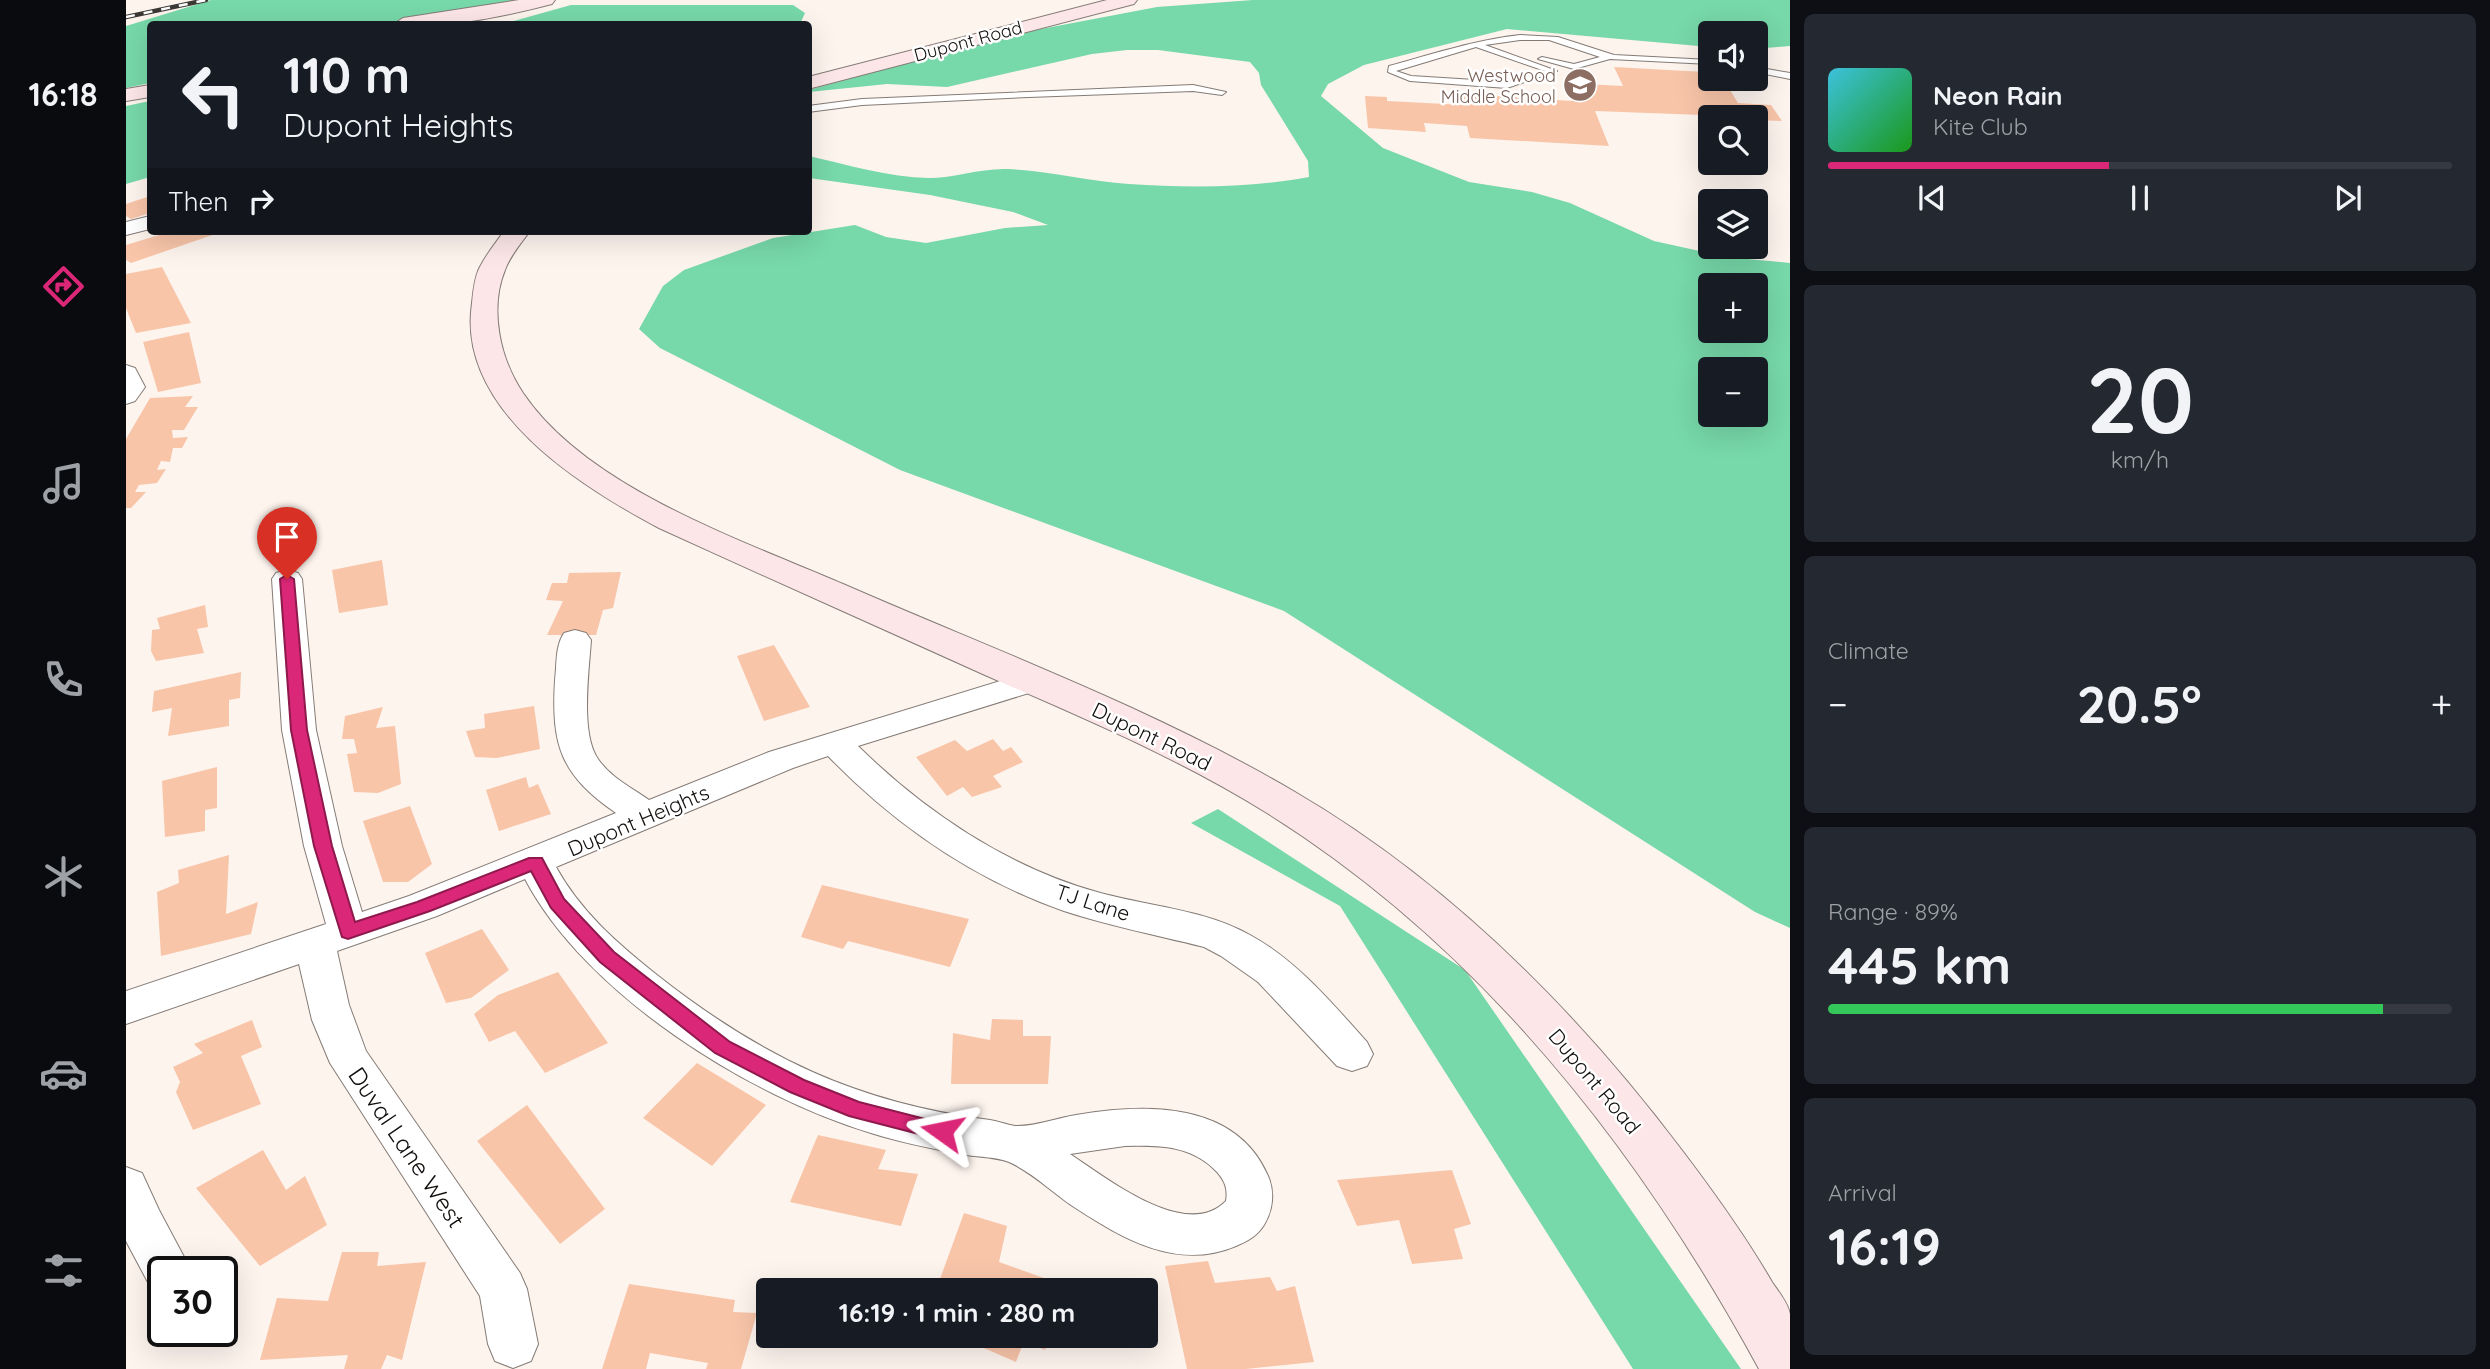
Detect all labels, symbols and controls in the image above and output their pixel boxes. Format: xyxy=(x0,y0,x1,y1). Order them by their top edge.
street label: Dupont Road xyxy=(911,16,1025,66)
map controls xyxy=(1698,21,1768,427)
button: sound xyxy=(1698,21,1768,91)
text: 110 m xyxy=(283,44,410,105)
icon: left xyxy=(168,49,259,140)
place label: Westwood Middle School xyxy=(1441,64,1556,108)
school or university icon: Westwood Middle School xyxy=(1561,66,1599,104)
text: 16:18 xyxy=(29,74,97,114)
text: Neon Rain xyxy=(1933,79,2062,112)
text: Dupont Heights xyxy=(283,105,514,145)
button: search xyxy=(1698,105,1768,175)
text: Kite Club xyxy=(1933,112,2028,141)
icon: previous xyxy=(1913,179,1951,217)
icon: pause xyxy=(2121,179,2159,217)
icon: next xyxy=(2329,179,2367,217)
icon: right xyxy=(242,182,280,220)
text: Then xyxy=(168,185,228,218)
button: layers xyxy=(1698,189,1768,259)
icon: directions xyxy=(39,262,88,311)
button: + xyxy=(1698,273,1768,343)
text: 20 xyxy=(2086,342,2194,456)
button: − xyxy=(1698,357,1768,427)
text: km/h xyxy=(2111,445,2169,474)
icon: music xyxy=(39,459,88,508)
pin xyxy=(257,507,317,579)
icon: arrive xyxy=(268,518,306,556)
text: Climate xyxy=(1828,636,1909,665)
icon: phone xyxy=(39,655,88,704)
text: 20.5° xyxy=(2077,671,2202,736)
text: − xyxy=(1828,680,1848,728)
text: + xyxy=(2431,680,2452,728)
street label: Dupont Road xyxy=(1088,696,1216,776)
street label: Dupont Heights xyxy=(563,778,713,862)
icon: climate xyxy=(39,852,88,901)
street label: TJ Lane xyxy=(1052,878,1134,926)
text: Range · 89% xyxy=(1828,897,1958,926)
text: 445 km xyxy=(1828,932,2011,997)
street label: Dupont Road xyxy=(1543,1023,1647,1139)
icon: car xyxy=(39,1049,88,1098)
street label: Duval Lane West xyxy=(342,1061,472,1233)
position arrow xyxy=(905,1094,979,1168)
text: Arrival xyxy=(1828,1178,1897,1207)
text: 16:19 xyxy=(1828,1213,1941,1278)
icon: filters xyxy=(39,1246,88,1295)
speed limit sign: 30 xyxy=(147,1256,238,1347)
text: 16:19 · 1 min · 280 m xyxy=(839,1296,1075,1329)

